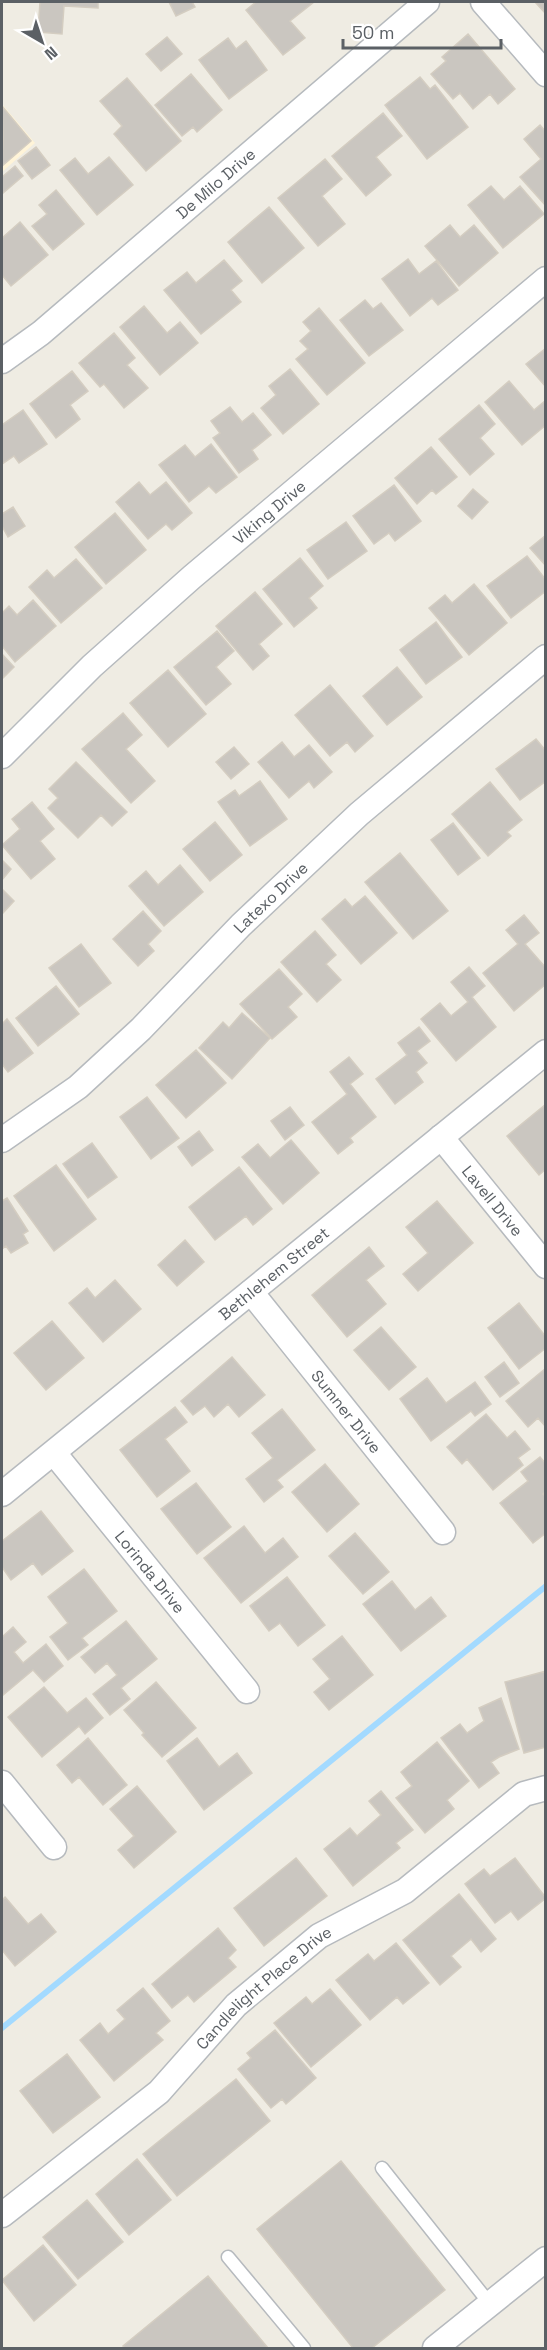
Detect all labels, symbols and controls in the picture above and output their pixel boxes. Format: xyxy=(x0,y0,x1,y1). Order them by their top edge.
north arrow xyxy=(12,12,72,72)
scale bar xyxy=(343,12,500,50)
text: 50 m xyxy=(352,21,394,44)
text: N xyxy=(40,42,62,65)
street label: De Milo Drive xyxy=(172,144,260,224)
street label: Viking Drive xyxy=(229,476,310,549)
street label: Latexo Drive xyxy=(229,858,313,938)
street label: Lavell Drive xyxy=(457,1161,528,1241)
street label: Bethlehem Street xyxy=(214,1222,334,1325)
street label: Sumner Drive xyxy=(306,1366,386,1458)
street label: Lorinda Drive xyxy=(110,1527,190,1618)
street label: Candlelight Place Drive xyxy=(192,1921,335,2054)

